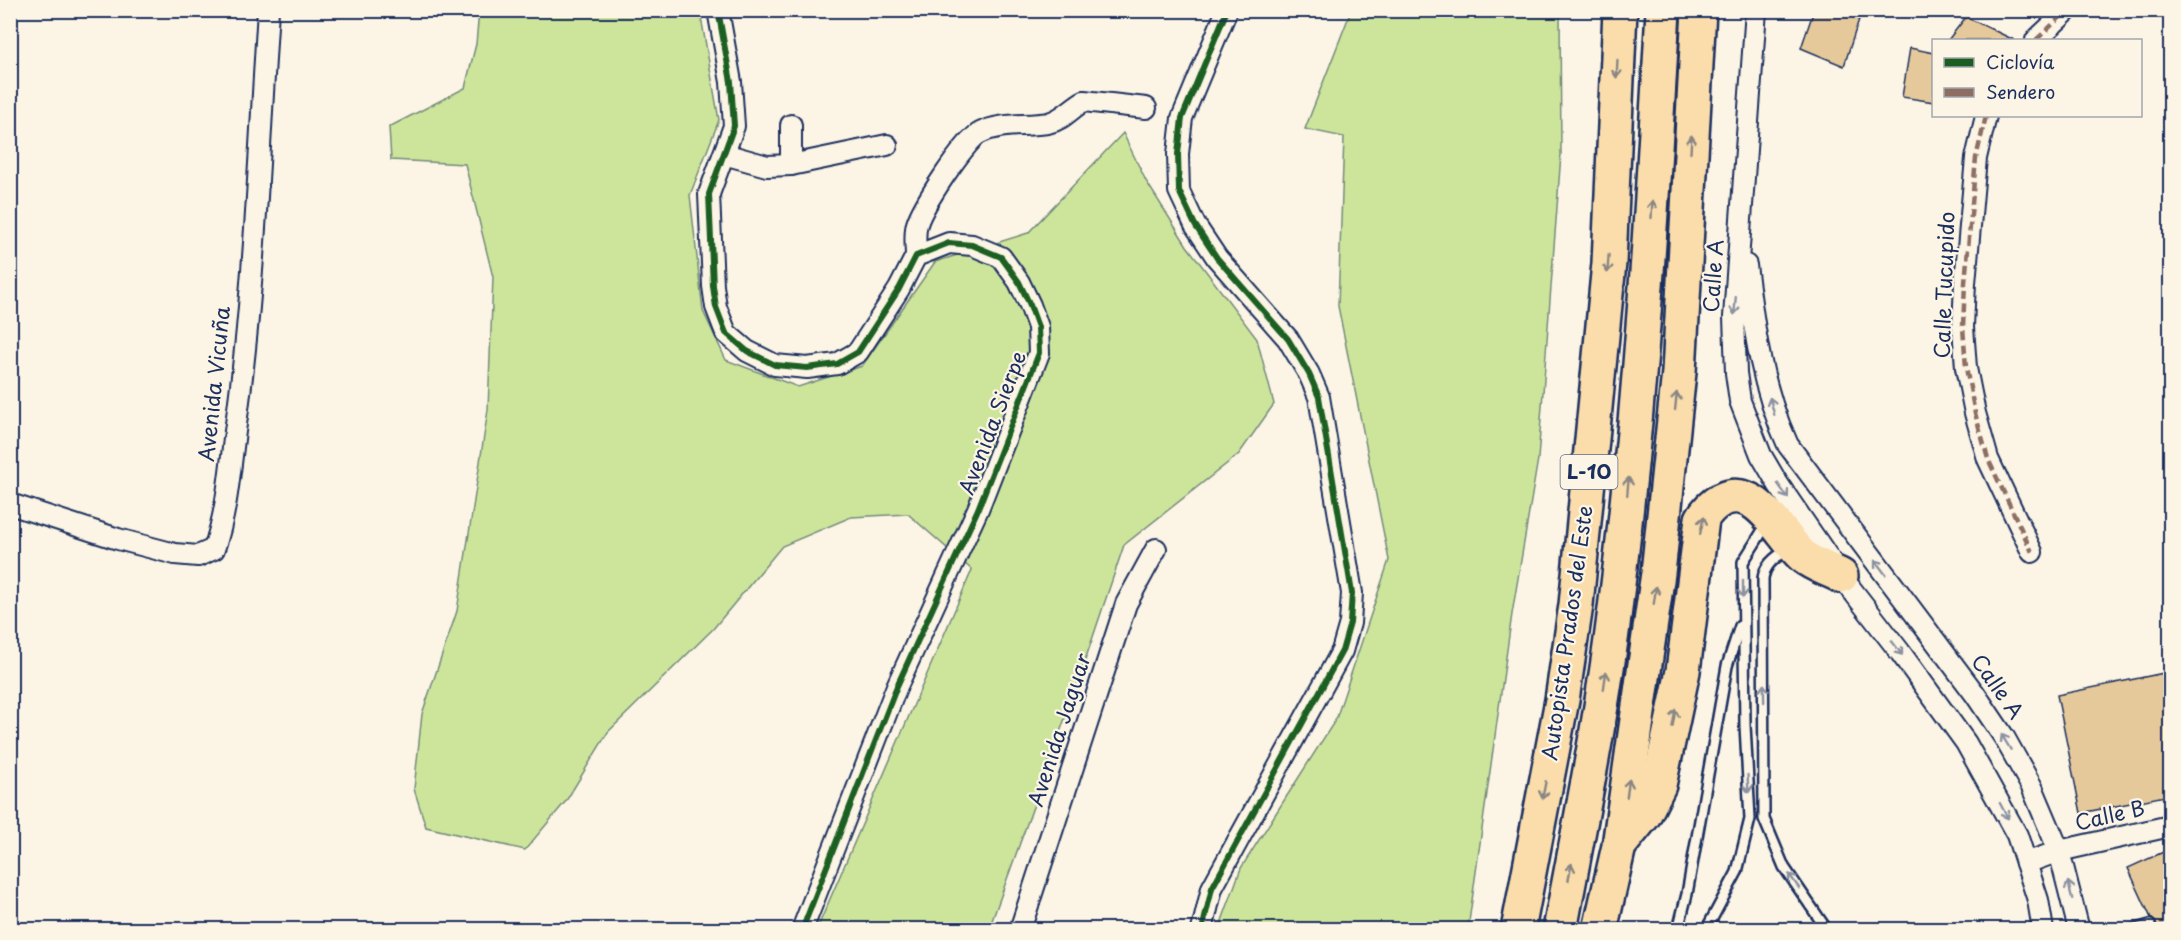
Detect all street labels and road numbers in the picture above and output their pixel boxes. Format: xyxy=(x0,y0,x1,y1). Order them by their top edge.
street label: Calle Tucupido xyxy=(1924,211,1962,359)
street label: Calle A xyxy=(1693,238,1731,313)
street label: Avenida Vicuña xyxy=(189,304,237,463)
street label: Avenida Sierpe xyxy=(949,346,1033,499)
road number: L-10 xyxy=(1560,455,1618,489)
street label: Autopista Prados del Este xyxy=(1532,503,1600,762)
street label: Calle A xyxy=(1965,647,2033,725)
street label: Avenida Jaguar xyxy=(1018,648,1098,810)
street label: Calle B xyxy=(2071,790,2148,838)

